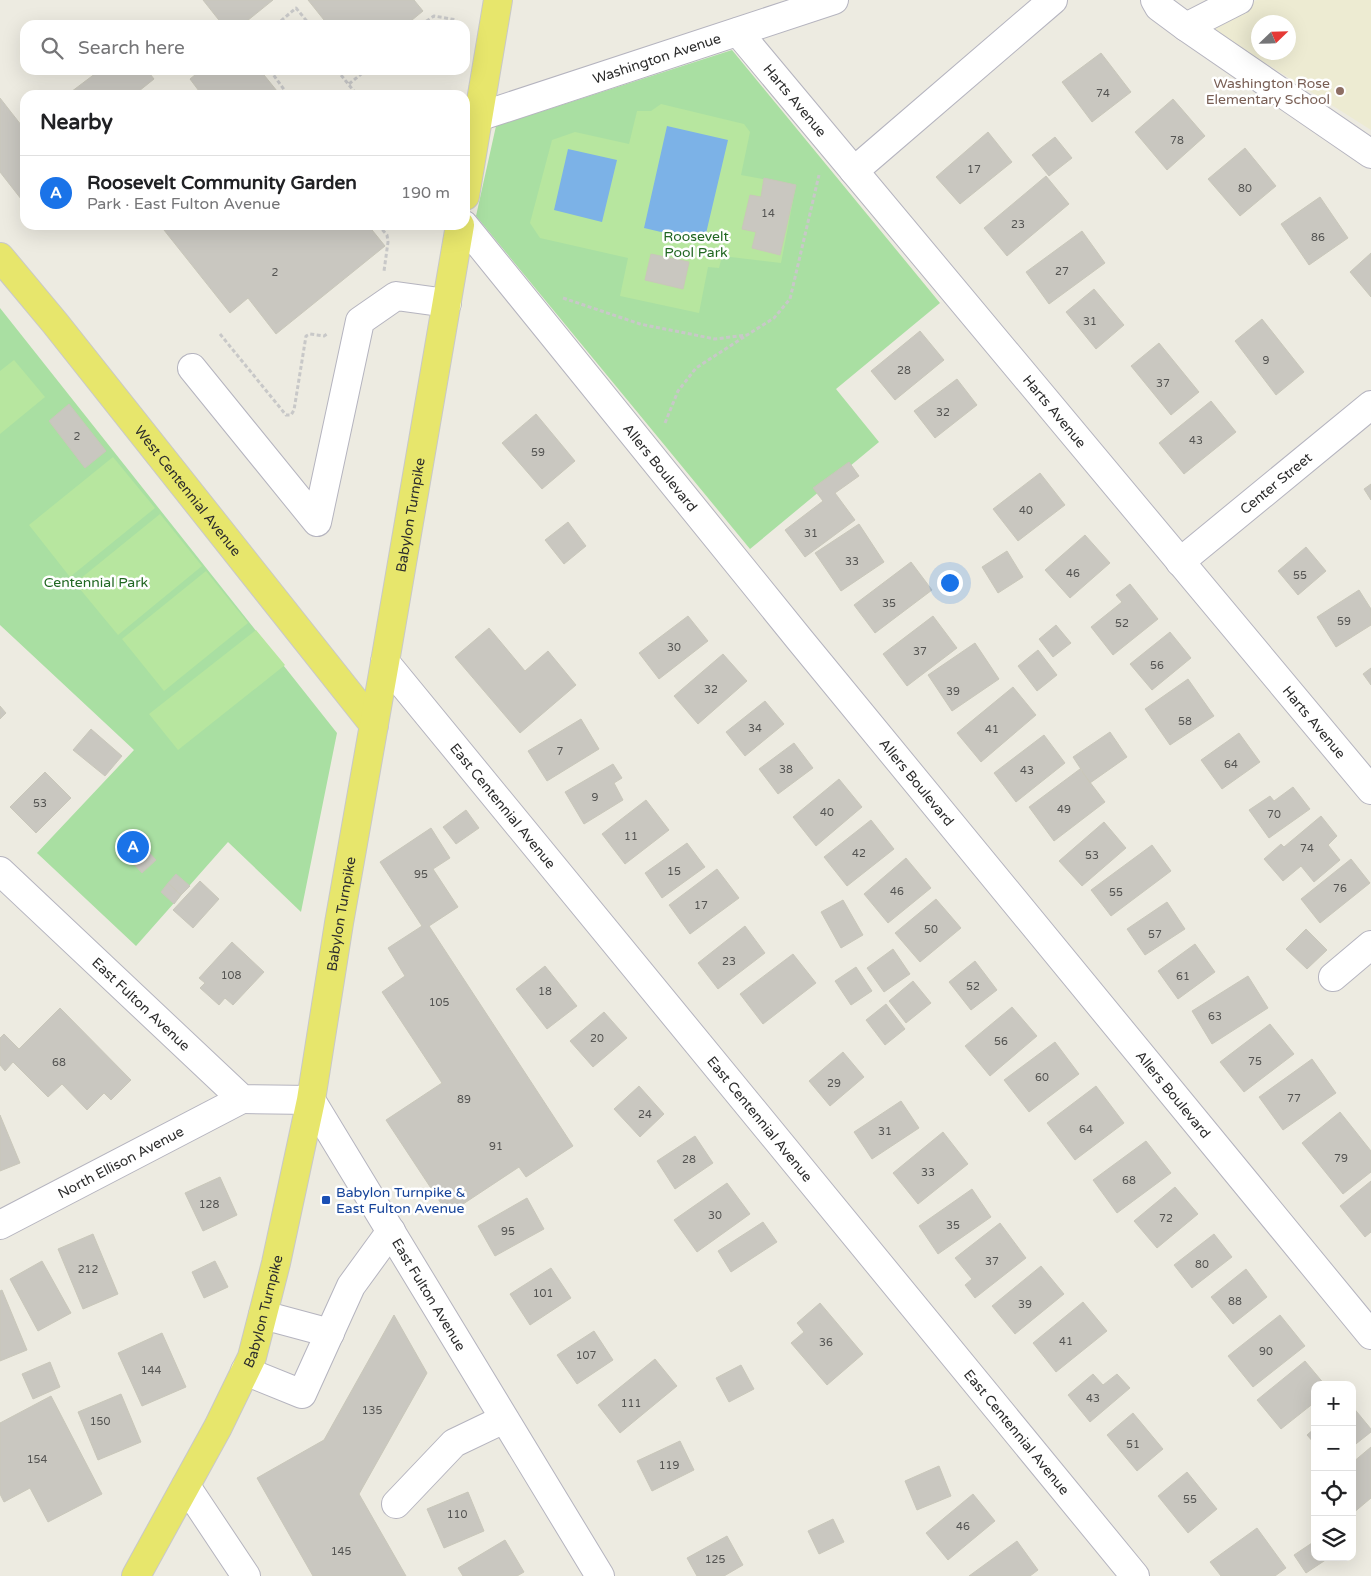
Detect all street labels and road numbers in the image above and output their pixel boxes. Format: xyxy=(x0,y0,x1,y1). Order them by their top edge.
street label: Washington Avenue xyxy=(590,29,723,87)
street label: Harts Avenue xyxy=(760,60,830,140)
street label: Harts Avenue xyxy=(1019,371,1090,451)
street label: Allers Boulevard xyxy=(620,420,701,515)
street label: West Centennial Avenue xyxy=(131,422,245,559)
street label: Center Street xyxy=(1236,448,1316,518)
street label: Babylon Turnpike xyxy=(392,456,428,574)
street label: Harts Avenue xyxy=(1279,682,1350,762)
street label: Allers Boulevard xyxy=(876,735,958,829)
street label: East Centennial Avenue xyxy=(447,740,559,872)
street label: Babylon Turnpike xyxy=(323,855,359,973)
street label: East Fulton Avenue xyxy=(89,954,194,1054)
street label: Allers Boulevard xyxy=(1132,1047,1214,1142)
street label: East Centennial Avenue xyxy=(703,1053,816,1185)
street label: North Ellison Avenue xyxy=(55,1122,186,1202)
street label: East Fulton Avenue xyxy=(388,1235,470,1354)
street label: Babylon Turnpike xyxy=(240,1253,286,1370)
street label: East Centennial Avenue xyxy=(960,1366,1073,1498)

